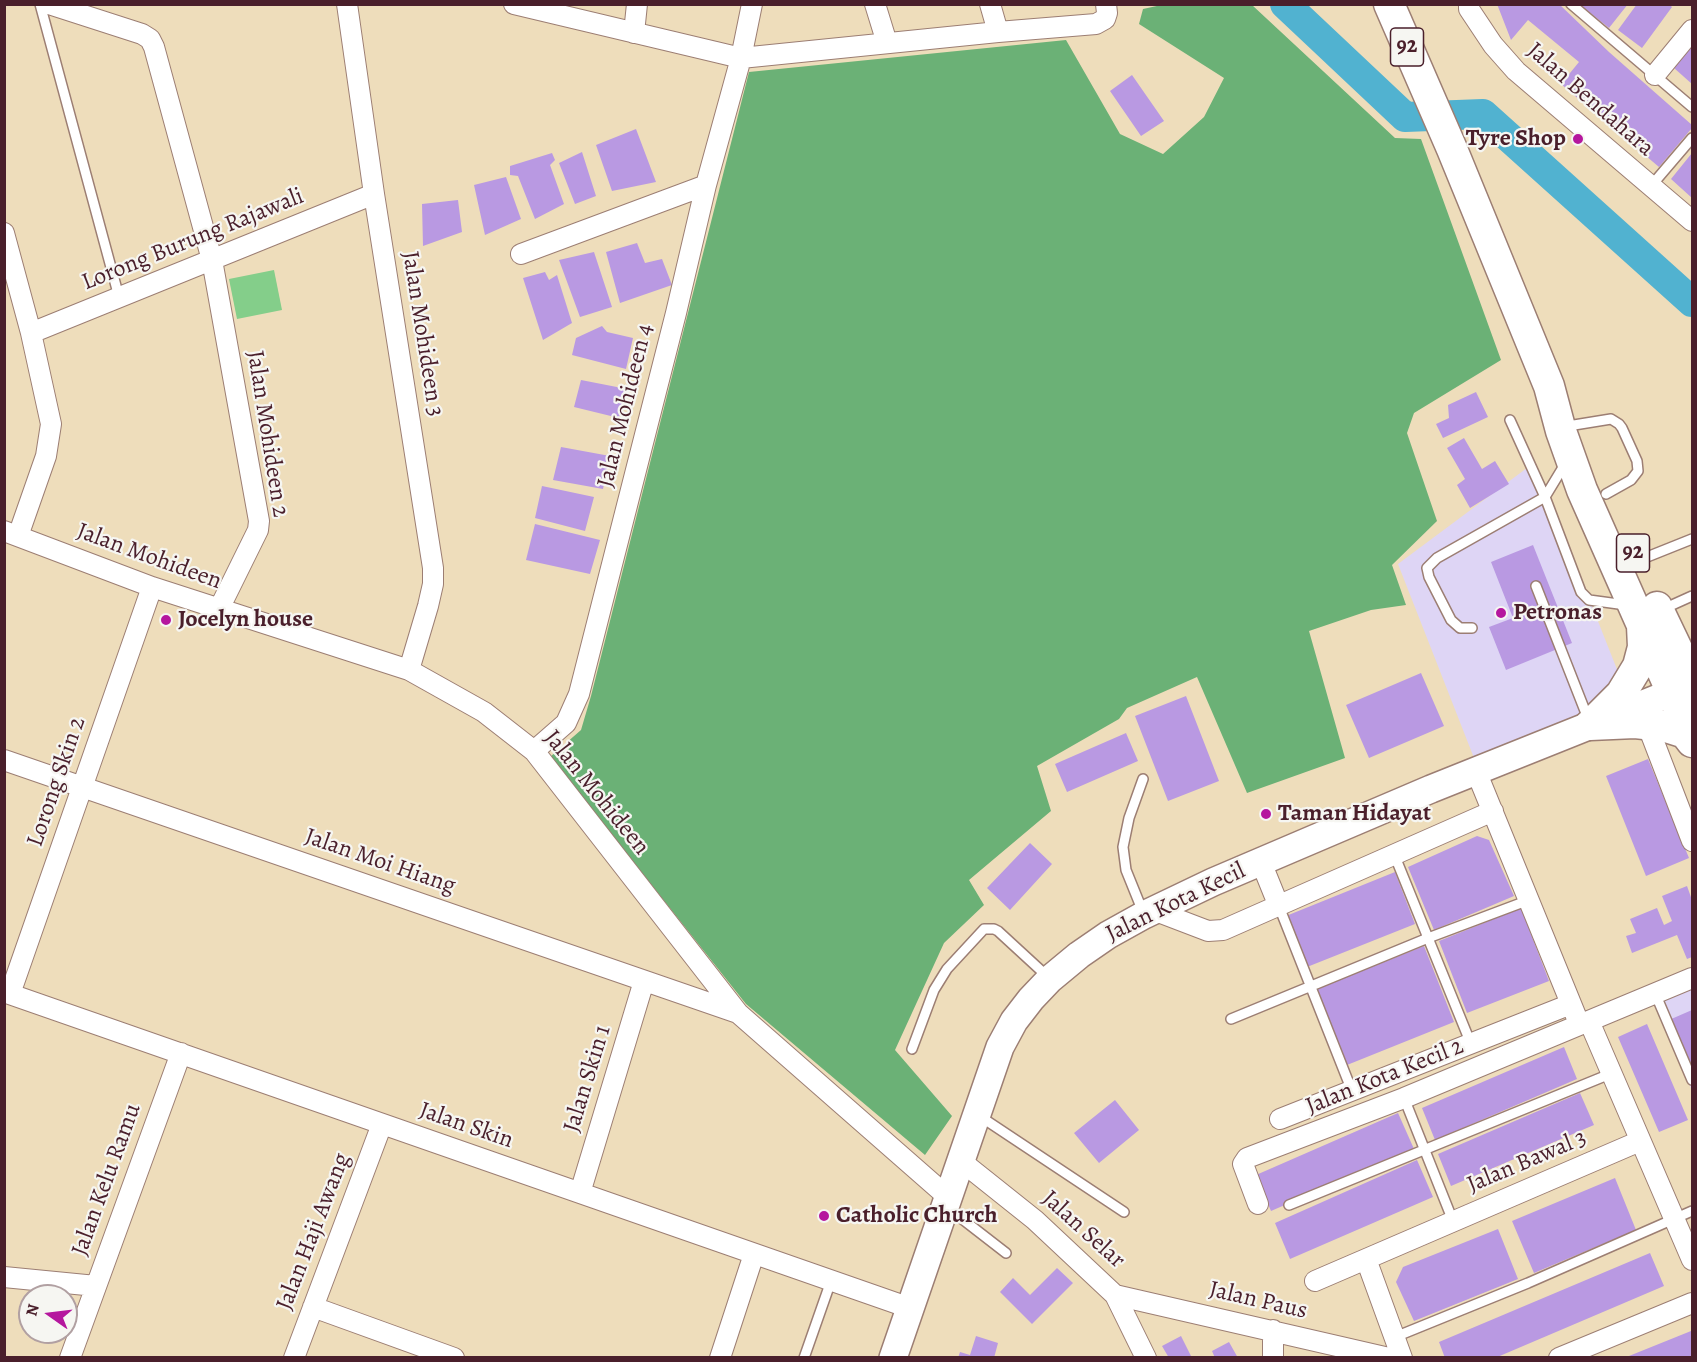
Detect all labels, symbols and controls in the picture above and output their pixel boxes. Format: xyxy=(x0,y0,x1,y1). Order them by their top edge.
road number: 92 xyxy=(1390,28,1424,66)
street label: Jalan Bendahara xyxy=(1520,37,1660,163)
place label: Tyre Shop xyxy=(1466,125,1566,153)
marker: Tyre Shop xyxy=(1571,132,1585,146)
street label: Lorong Burung Rajawali xyxy=(78,182,308,298)
street label: Jalan Mohideen 3 xyxy=(395,249,449,419)
street label: Jalan Mohideen 4 xyxy=(592,321,660,491)
street label: Jalan Mohideen 2 xyxy=(240,349,294,519)
street label: Jalan Mohideen xyxy=(73,517,225,597)
road number: 92 xyxy=(1616,534,1650,572)
place label: Petronas xyxy=(1513,599,1602,627)
place label: Jocelyn house xyxy=(178,606,313,634)
marker: Petronas xyxy=(1494,606,1508,620)
marker: Jocelyn house xyxy=(159,613,173,627)
street label: Lorong Skin 2 xyxy=(21,713,93,851)
street label: Jalan Mohideen xyxy=(537,725,655,861)
place label: Taman Hidayat xyxy=(1278,800,1431,828)
marker: Taman Hidayat xyxy=(1259,807,1273,821)
street label: Jalan Moi Hiang xyxy=(301,823,459,901)
street label: Jalan Kota Kecil xyxy=(1102,857,1250,949)
street label: Jalan Skin 1 xyxy=(558,1022,618,1136)
street label: Jalan Kota Kecil 2 xyxy=(1302,1032,1468,1122)
street label: Jalan Skin xyxy=(415,1096,517,1156)
street label: Jalan Kelu Ramu xyxy=(66,1100,148,1260)
street label: Jalan Bawal 3 xyxy=(1463,1124,1591,1200)
street label: Jalan Haji Awang xyxy=(271,1149,357,1315)
street label: Jalan Selar xyxy=(1035,1185,1131,1275)
place label: Catholic Church xyxy=(836,1202,998,1230)
marker: Catholic Church xyxy=(817,1209,831,1223)
street label: Jalan Paus xyxy=(1206,1276,1310,1326)
north arrow xyxy=(18,1284,78,1344)
text: N xyxy=(20,1302,45,1318)

